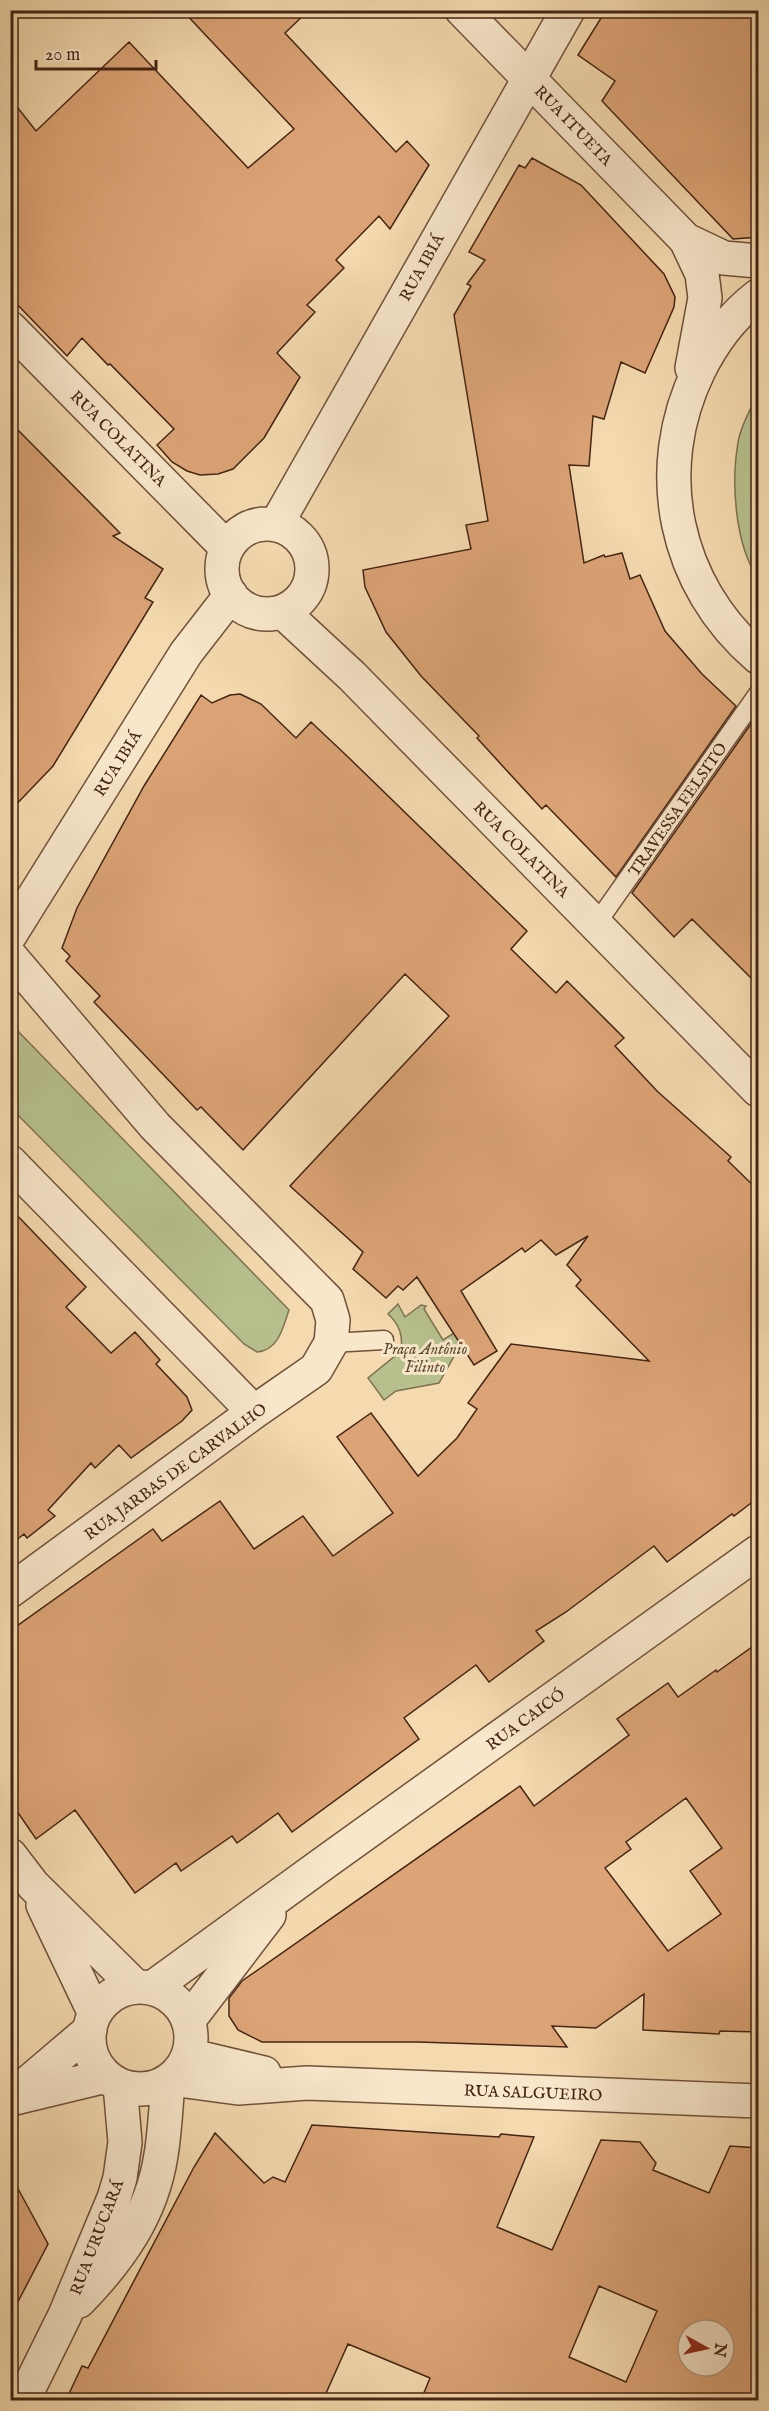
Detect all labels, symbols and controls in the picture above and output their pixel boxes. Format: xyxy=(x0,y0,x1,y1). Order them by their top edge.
scale bar xyxy=(36,33,156,71)
text: 20 m xyxy=(45,44,80,67)
street label: RUA ITUETA xyxy=(529,82,617,172)
street label: RUA IBIÁ xyxy=(394,229,450,305)
street label: RUA COLATINA xyxy=(65,387,171,493)
street label: RUA IBIÁ xyxy=(89,725,147,801)
street label: TRAVESSA FELSITO xyxy=(625,739,732,881)
street label: RUA COLATINA xyxy=(468,798,574,904)
park label: Praça Antônio Filinto xyxy=(383,1340,467,1378)
street label: RUA JARBAS DE CARVALHO xyxy=(81,1400,271,1546)
street label: RUA CAICÓ xyxy=(482,1684,569,1756)
street label: RUA SALGUEIRO xyxy=(463,2082,602,2106)
street label: RUA URUCARÁ xyxy=(65,2175,130,2298)
north arrow xyxy=(676,2318,736,2378)
text: N xyxy=(708,2341,730,2358)

